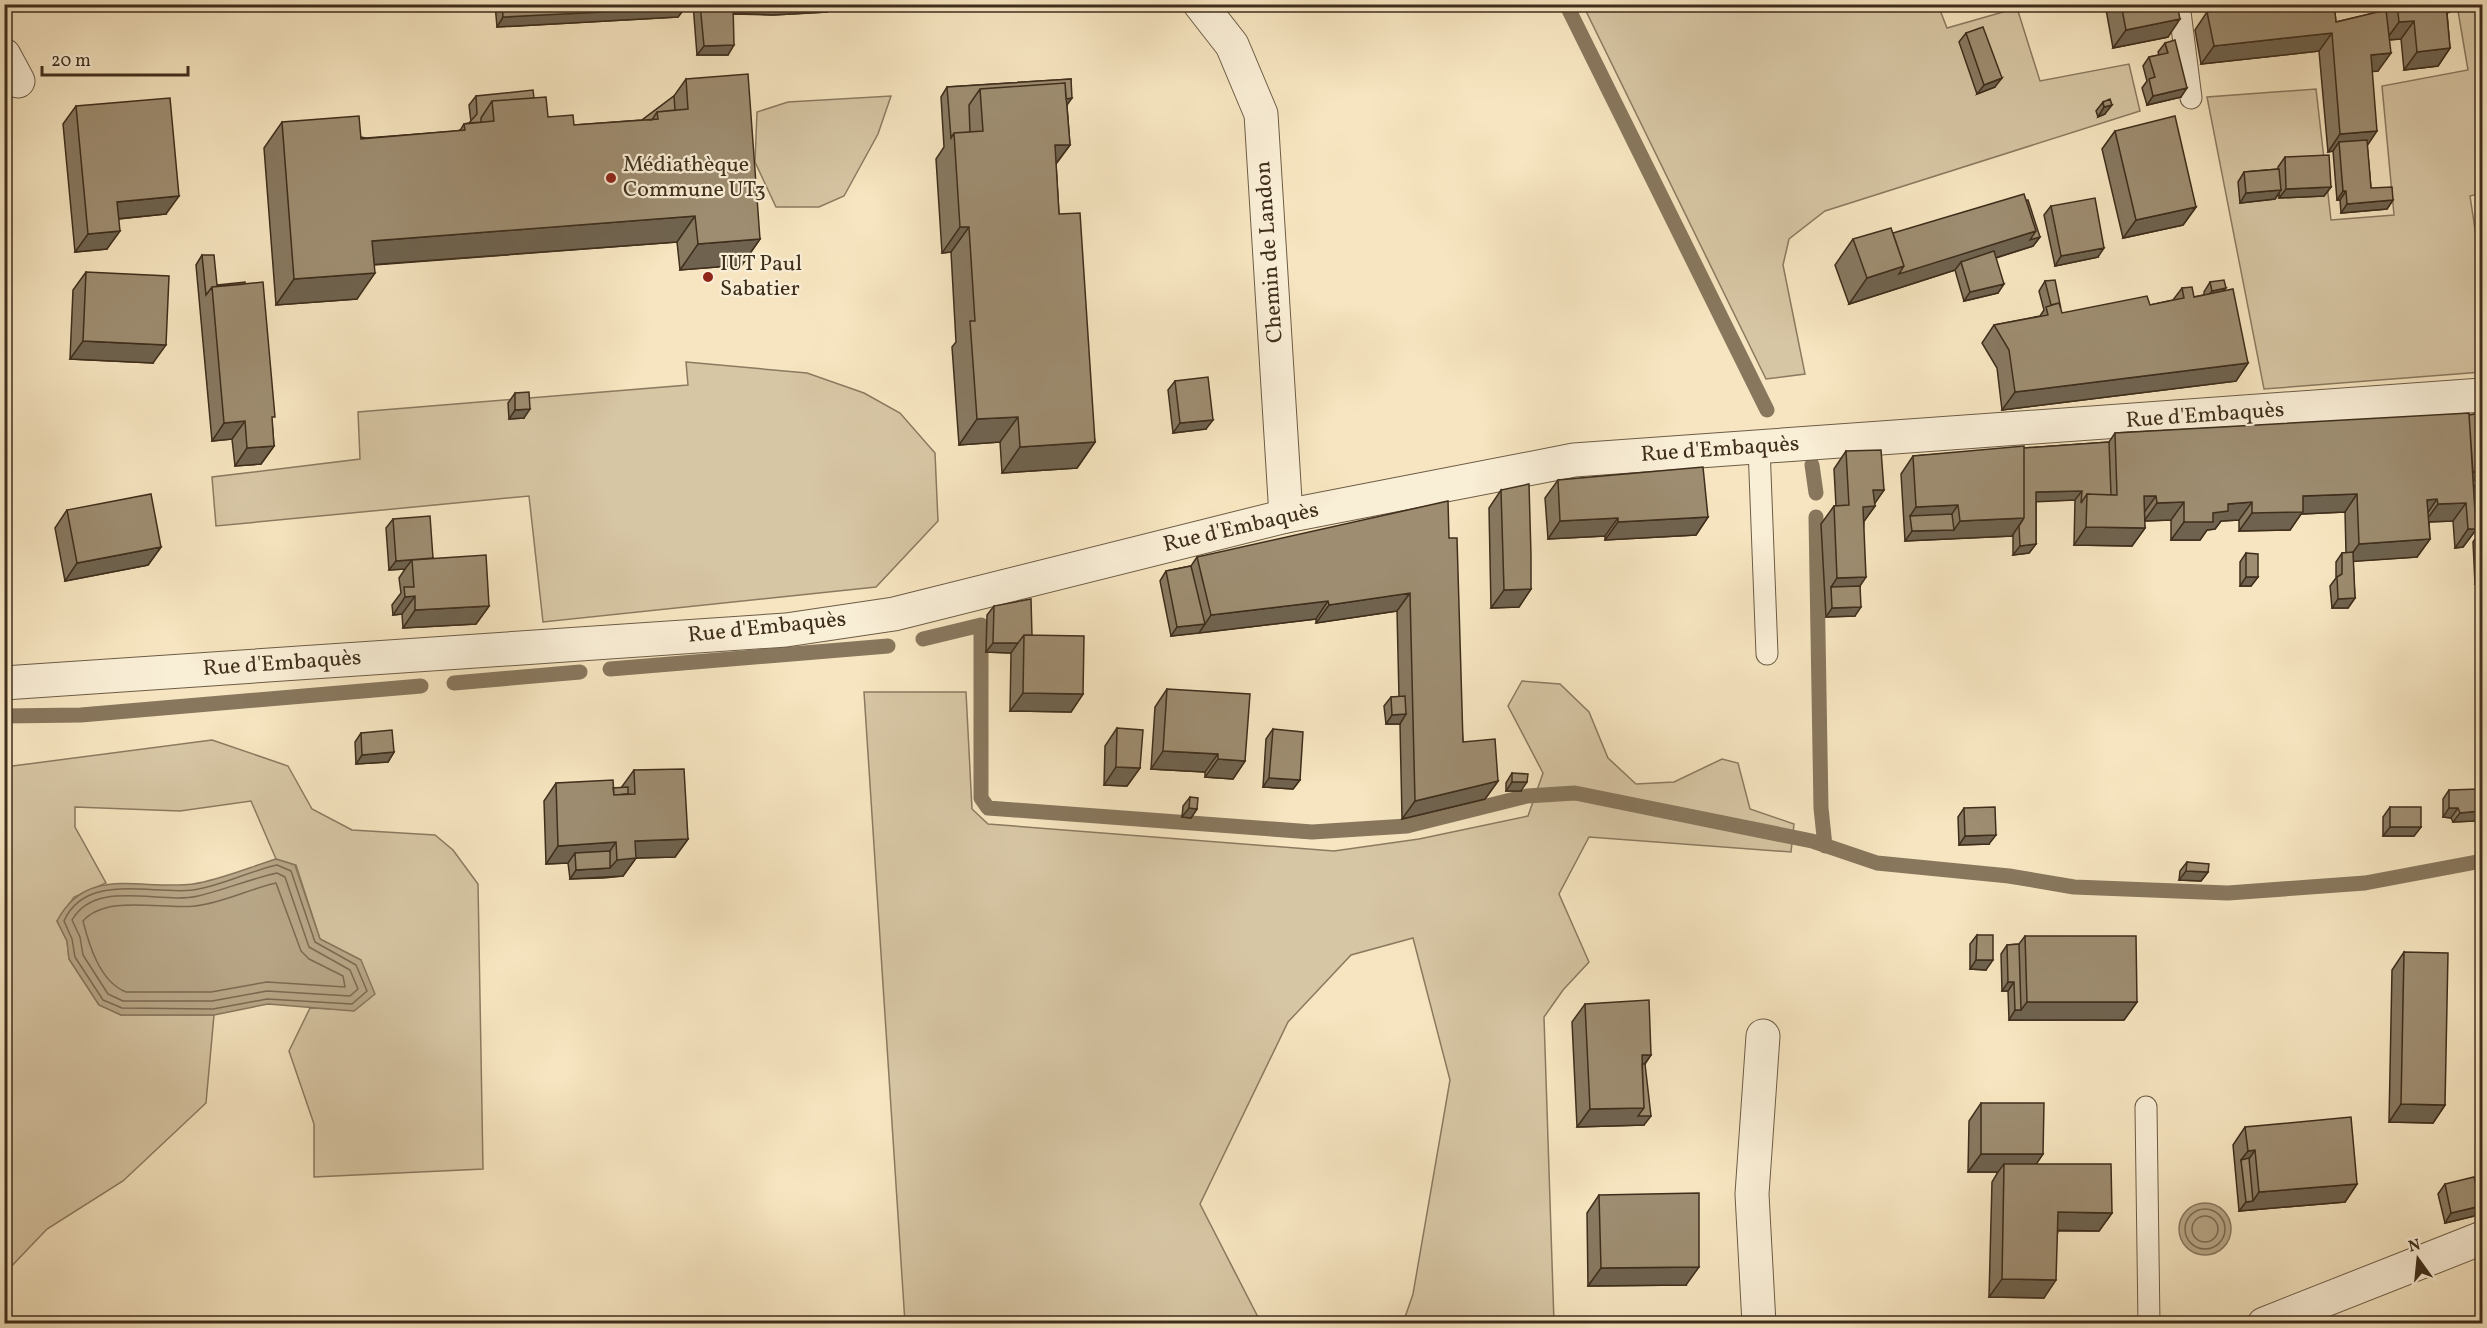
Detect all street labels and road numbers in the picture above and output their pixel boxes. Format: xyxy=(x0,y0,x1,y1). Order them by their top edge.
street label: Chemin de Landon xyxy=(1248,160,1292,344)
street label: Rue d'Embaquès xyxy=(2125,395,2285,437)
street label: Rue d'Embaquès xyxy=(1640,429,1800,471)
street label: Rue d'Embaquès xyxy=(1160,495,1322,561)
street label: Rue d'Embaquès xyxy=(686,604,848,652)
street label: Rue d'Embaquès xyxy=(202,643,362,685)

